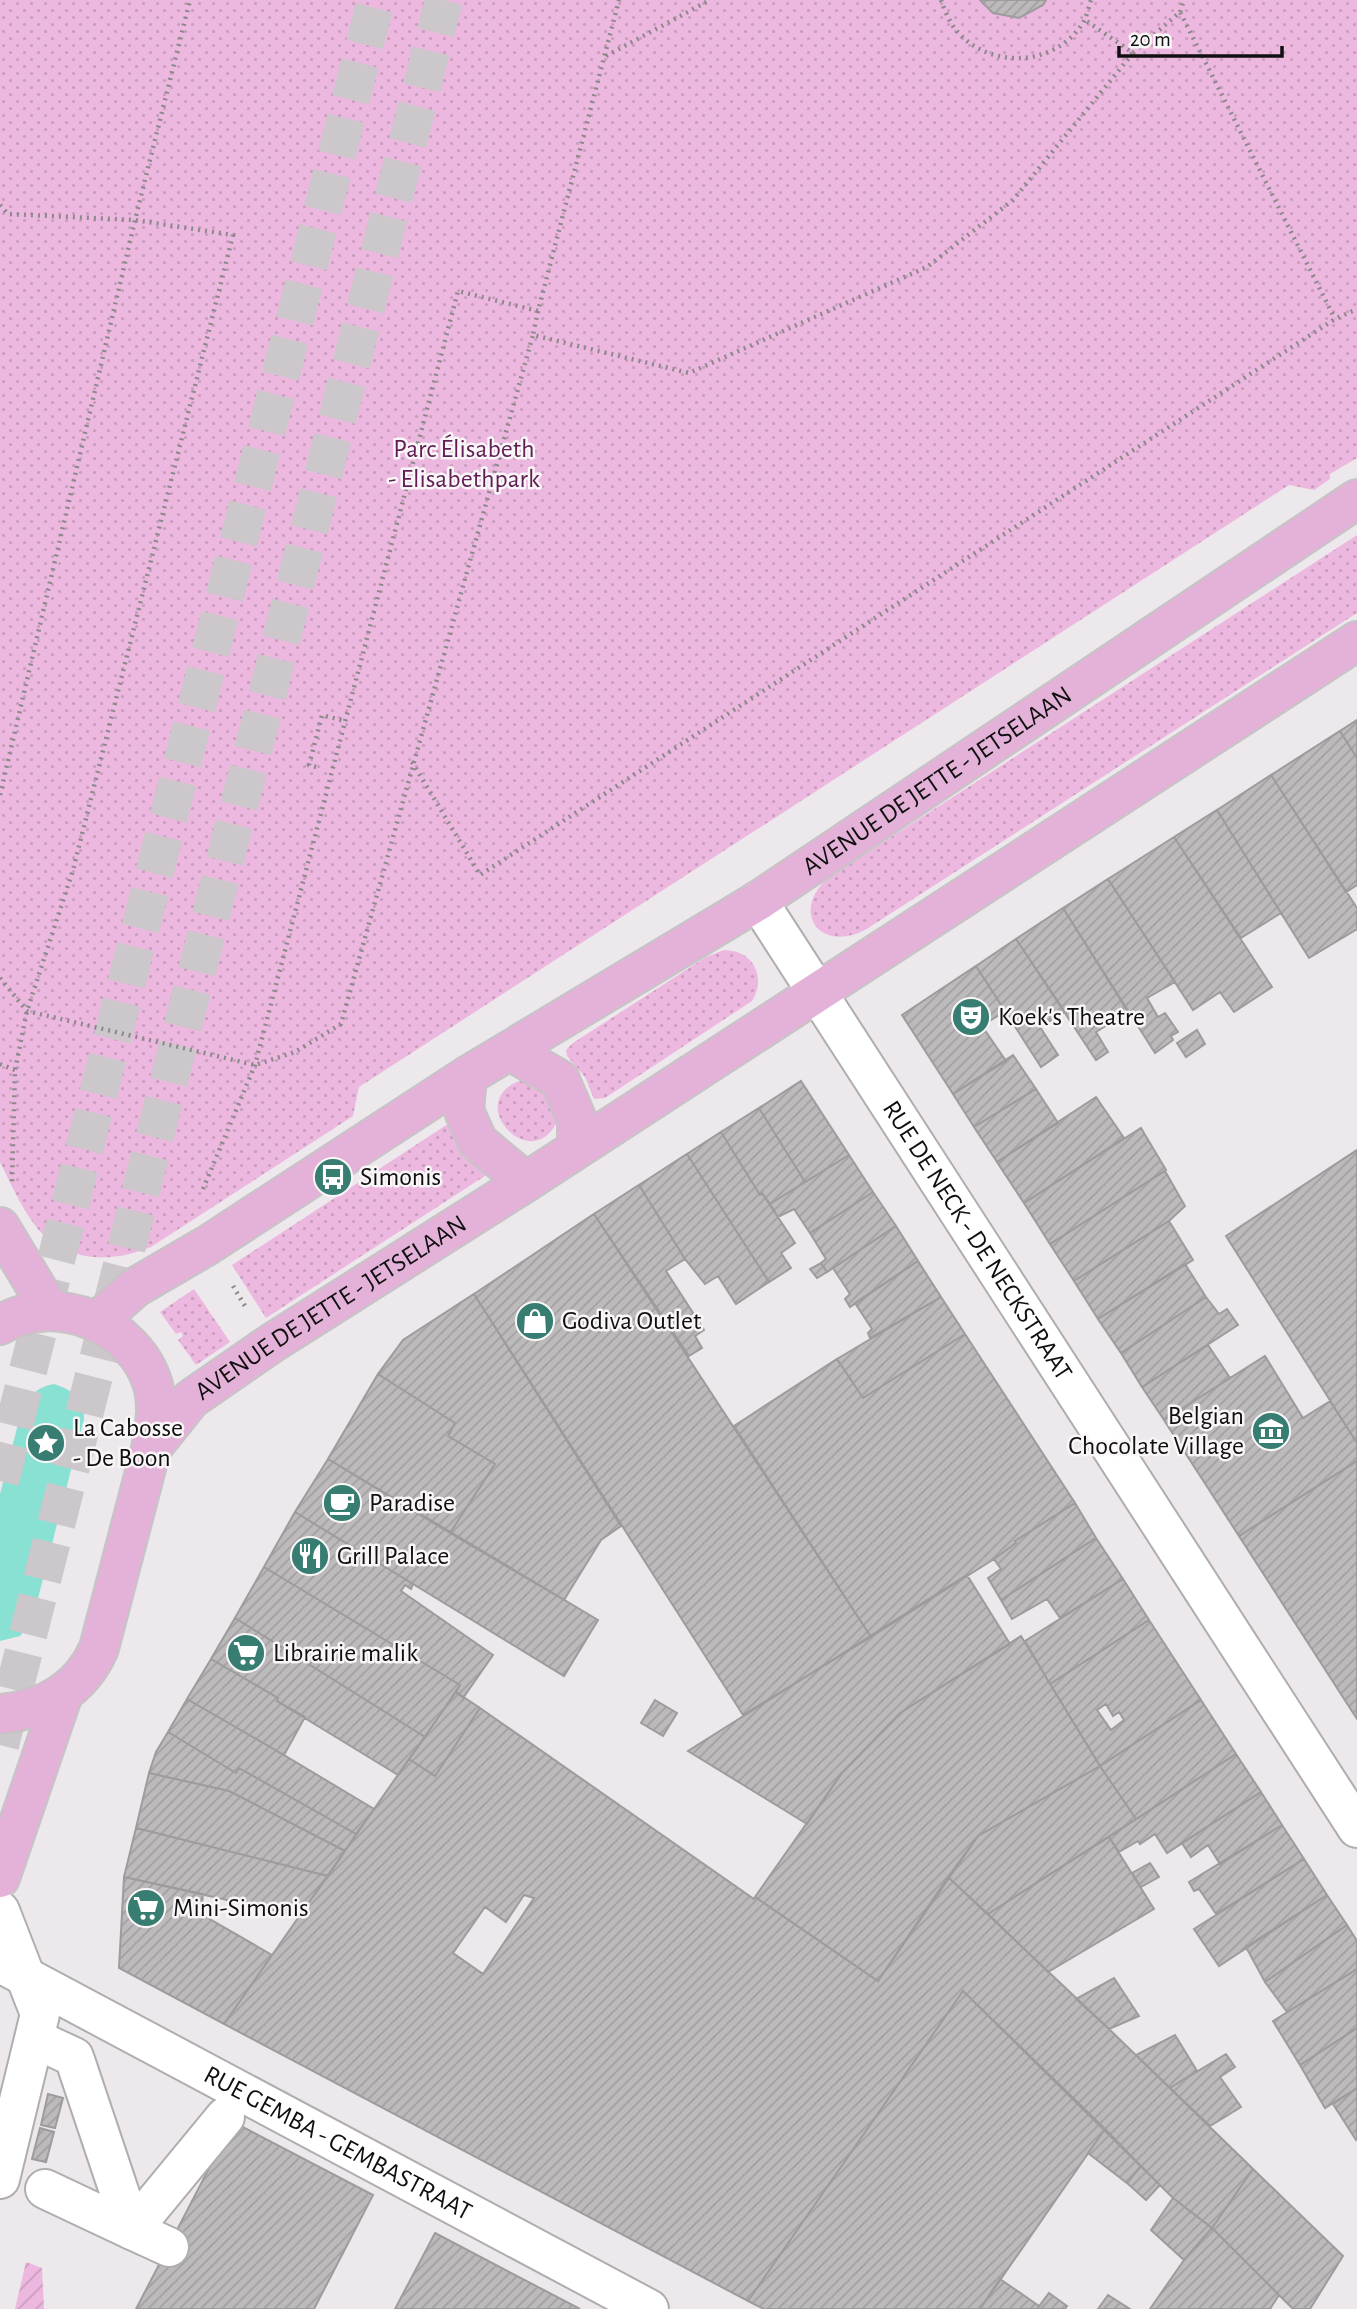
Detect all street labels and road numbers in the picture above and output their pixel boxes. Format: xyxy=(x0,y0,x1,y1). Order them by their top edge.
street label: AVENUE DE JETTE - JETSELAAN xyxy=(798,681,1076,880)
street label: RUE DE NECK - DE NECKSTRAAT xyxy=(878,1096,1077,1385)
street label: AVENUE DE JETTE - JETSELAAN xyxy=(190,1210,471,1405)
street label: RUE GEMBA - GEMBASTRAAT xyxy=(200,2061,476,2225)

